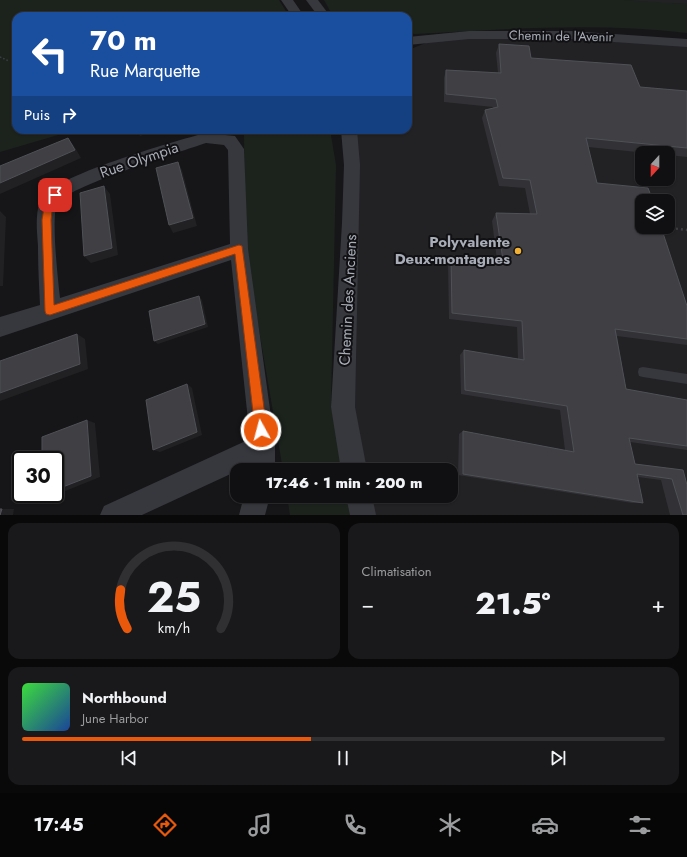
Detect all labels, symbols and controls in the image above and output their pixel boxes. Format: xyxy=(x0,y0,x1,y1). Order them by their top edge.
text: 70 m xyxy=(90,20,157,61)
street label: Chemin de l'Avenir xyxy=(509,26,614,46)
icon: left xyxy=(24,28,76,80)
text: Rue Marquette xyxy=(90,58,200,84)
text: Puis xyxy=(24,104,50,126)
icon: right xyxy=(58,104,80,126)
street label: Rue Olympia xyxy=(97,136,181,184)
north arrow xyxy=(635,146,675,186)
map controls xyxy=(635,146,675,234)
pin xyxy=(38,178,72,212)
icon: arrive xyxy=(44,184,66,206)
button: layers xyxy=(635,194,675,234)
place label: Polyvalente Deux-montagnes xyxy=(395,231,510,270)
street label: Chemin des Anciens xyxy=(334,234,362,366)
marker: Polyvalente Deux-montagnes xyxy=(513,246,523,256)
position arrow xyxy=(240,409,282,451)
speed limit sign: 30 xyxy=(12,451,64,503)
text: 17:46 · 1 min · 200 m xyxy=(265,472,423,494)
text: Climatisation xyxy=(362,562,432,581)
text: 25 xyxy=(147,567,201,628)
text: 21.5° xyxy=(475,582,551,625)
text: − xyxy=(362,588,374,620)
text: + xyxy=(651,588,665,620)
text: km/h xyxy=(158,618,190,638)
text: Northbound xyxy=(82,687,167,709)
text: June Harbor xyxy=(82,709,148,728)
icon: previous xyxy=(118,747,140,769)
icon: pause xyxy=(332,747,354,769)
icon: next xyxy=(547,747,569,769)
icon: directions xyxy=(151,811,179,839)
icon: music xyxy=(246,811,274,839)
icon: phone xyxy=(341,811,369,839)
icon: climate xyxy=(436,811,464,839)
icon: car xyxy=(531,811,559,839)
icon: filters xyxy=(626,811,654,839)
text: 17:45 xyxy=(34,812,84,838)

